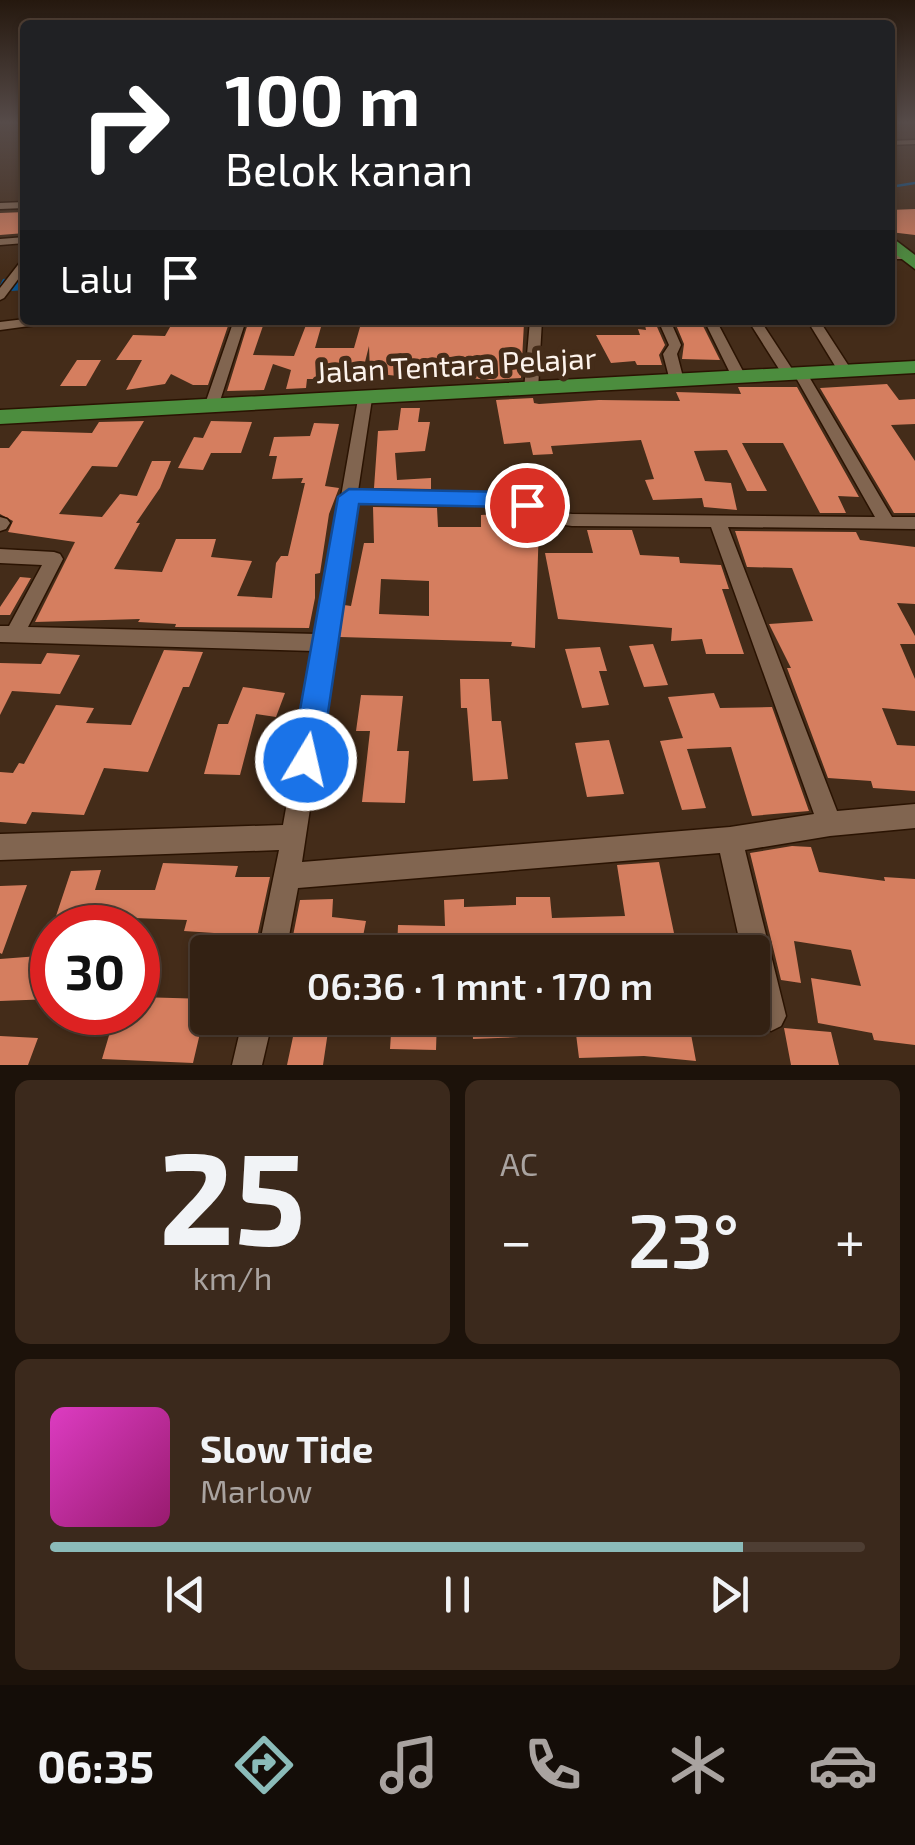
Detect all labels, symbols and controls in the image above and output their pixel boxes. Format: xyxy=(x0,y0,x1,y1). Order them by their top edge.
text: 100 m xyxy=(225,56,420,140)
icon: right xyxy=(60,60,190,190)
text: Belok kanan xyxy=(225,141,473,195)
icon: arrive xyxy=(153,250,208,305)
text: Lalu xyxy=(60,255,133,301)
street label: Jalan Tentara Pelajar xyxy=(315,339,597,389)
pin xyxy=(485,463,570,548)
icon: arrive xyxy=(500,478,555,533)
position arrow xyxy=(254,708,358,812)
speed limit sign: 30 xyxy=(30,905,160,1035)
text: 06:36 · 1 mnt · 170 m xyxy=(307,962,653,1008)
text: 25 xyxy=(159,1115,306,1271)
text: AC xyxy=(500,1144,538,1182)
text: 23° xyxy=(628,1193,739,1283)
text: − xyxy=(500,1206,532,1272)
text: + xyxy=(835,1206,865,1272)
text: km/h xyxy=(193,1258,272,1296)
text: Slow Tide xyxy=(200,1425,373,1471)
text: Marlow xyxy=(200,1471,312,1509)
icon: previous xyxy=(158,1567,213,1622)
icon: pause xyxy=(430,1567,485,1622)
icon: next xyxy=(702,1567,757,1622)
icon: directions xyxy=(229,1730,299,1800)
icon: music xyxy=(374,1730,444,1800)
icon: phone xyxy=(518,1730,588,1800)
icon: climate xyxy=(663,1730,733,1800)
icon: car xyxy=(808,1730,878,1800)
text: 06:35 xyxy=(37,1738,154,1792)

